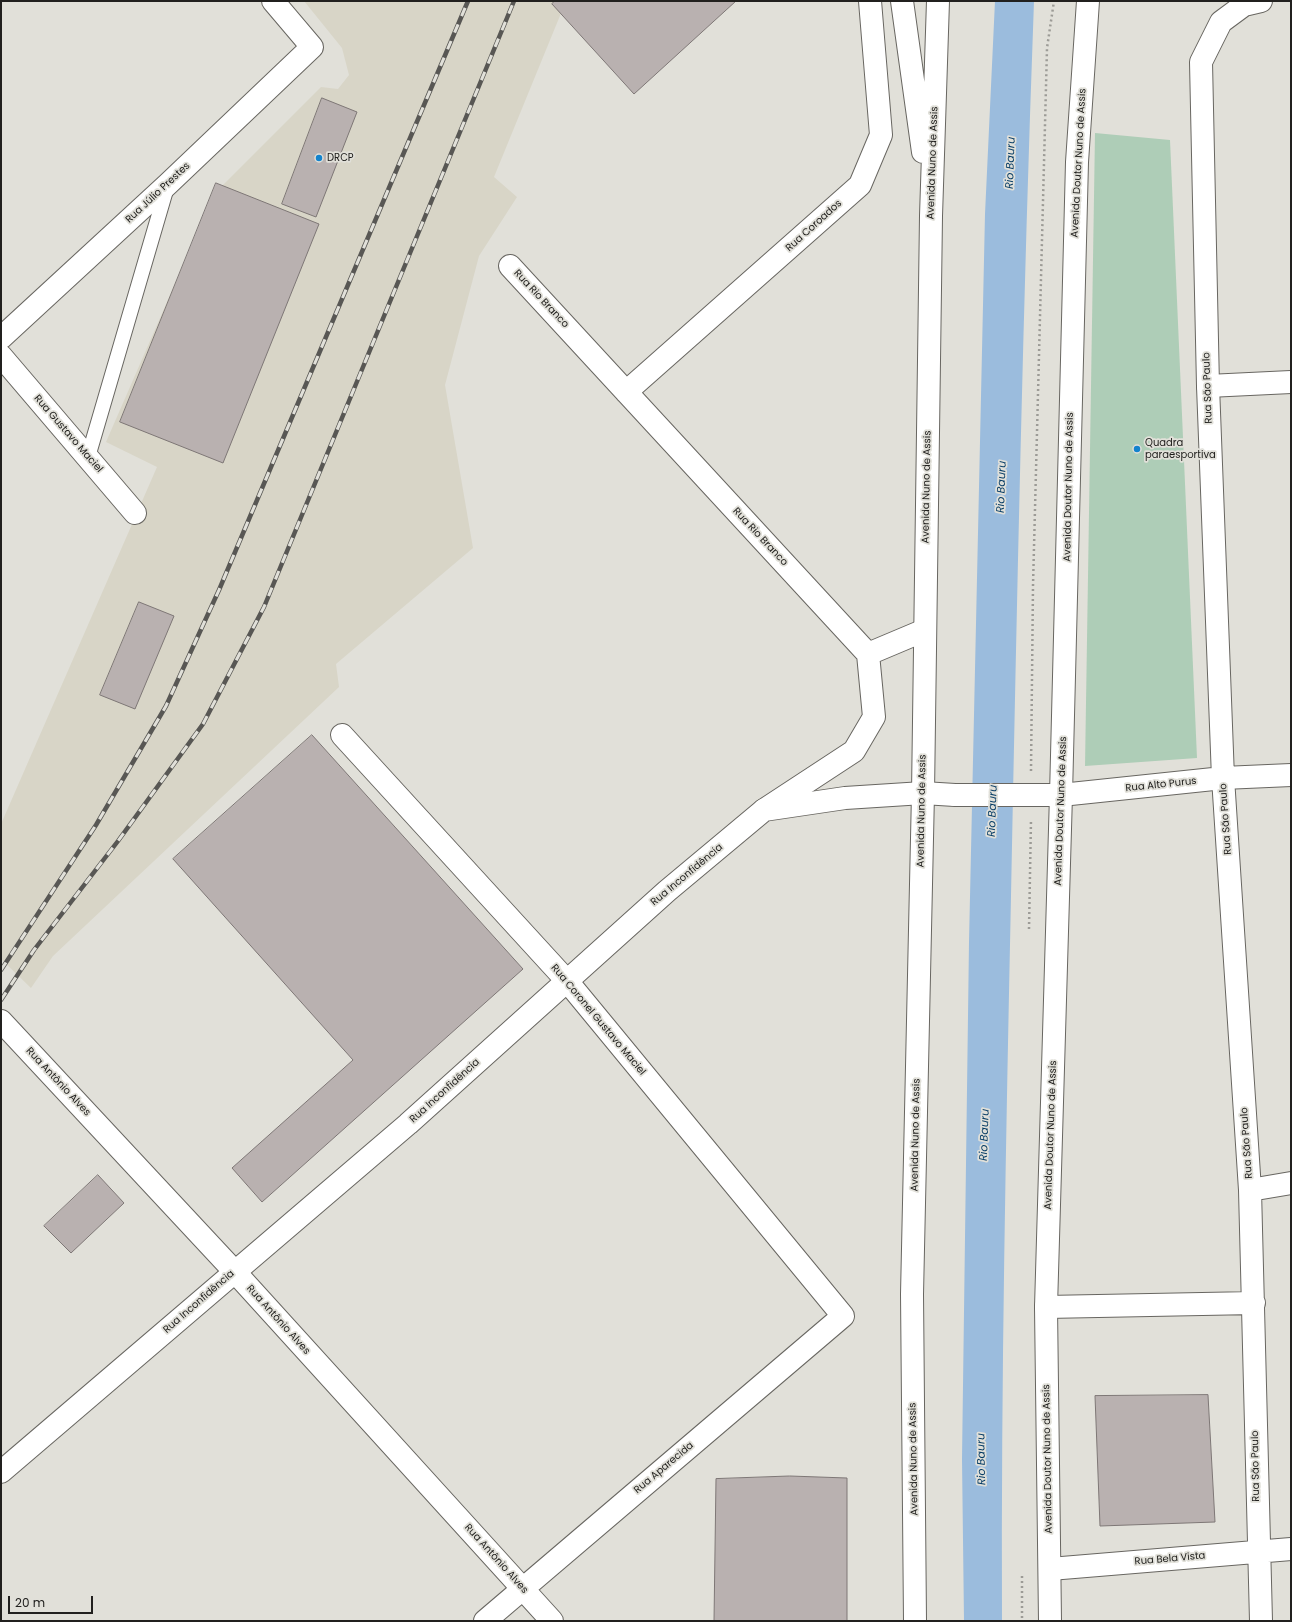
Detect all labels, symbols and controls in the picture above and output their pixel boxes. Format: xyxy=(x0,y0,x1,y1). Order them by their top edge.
street label: Avenida Doutor Nuno de Assis xyxy=(1069,88,1089,238)
street label: Avenida Nuno de Assis xyxy=(925,106,941,220)
water label: Rio Bauru xyxy=(1003,137,1019,189)
place label: DRCP xyxy=(327,152,354,164)
marker: DRCP xyxy=(314,153,324,163)
street label: Rua Júlio Prestes xyxy=(123,160,193,226)
street label: Rua Coroados xyxy=(783,198,845,254)
street label: Rua Rio Branco xyxy=(511,267,571,331)
street label: Rua São Paulo xyxy=(1201,352,1215,424)
street label: Rua Gustavo Maciel xyxy=(31,393,105,475)
street label: Avenida Doutor Nuno de Assis xyxy=(1062,412,1076,562)
street label: Avenida Nuno de Assis xyxy=(920,430,934,544)
place label: Quadra paraesportiva xyxy=(1145,437,1216,460)
marker: Quadra paraesportiva xyxy=(1132,444,1142,454)
water label: Rio Bauru xyxy=(994,461,1010,513)
street label: Rua Rio Branco xyxy=(730,505,790,569)
street label: Avenida Doutor Nuno de Assis xyxy=(1052,736,1070,886)
street label: Avenida Nuno de Assis xyxy=(915,754,929,868)
street label: Rua Alto Purus xyxy=(1125,775,1197,795)
street label: Rua São Paulo xyxy=(1218,783,1234,855)
water label: Rio Bauru xyxy=(985,785,1001,837)
street label: Rua Inconfidência xyxy=(649,841,725,909)
street label: Rua Coronel Gustavo Maciel xyxy=(548,962,648,1078)
street label: Rua Antônio Alves xyxy=(23,1045,93,1119)
street label: Rua Inconfidência xyxy=(408,1056,482,1126)
street label: Avenida Doutor Nuno de Assis xyxy=(1042,1060,1060,1210)
street label: Avenida Nuno de Assis xyxy=(909,1078,923,1192)
street label: Rua São Paulo xyxy=(1239,1107,1255,1179)
water label: Rio Bauru xyxy=(977,1109,993,1161)
street label: Rua Inconfidência xyxy=(161,1268,237,1336)
street label: Rua Antônio Alves xyxy=(244,1283,312,1357)
street label: Avenida Doutor Nuno de Assis xyxy=(1041,1384,1055,1534)
street label: Avenida Nuno de Assis xyxy=(907,1402,921,1516)
street label: Rua São Paulo xyxy=(1249,1430,1263,1502)
water label: Rio Bauru xyxy=(975,1433,989,1485)
street label: Rua Aparecida xyxy=(632,1440,696,1496)
street label: Rua Antônio Alves xyxy=(462,1522,530,1596)
street label: Rua Bela Vista xyxy=(1134,1550,1206,1568)
scale bar xyxy=(10,1588,95,1614)
text: 20 m xyxy=(15,1594,45,1611)

